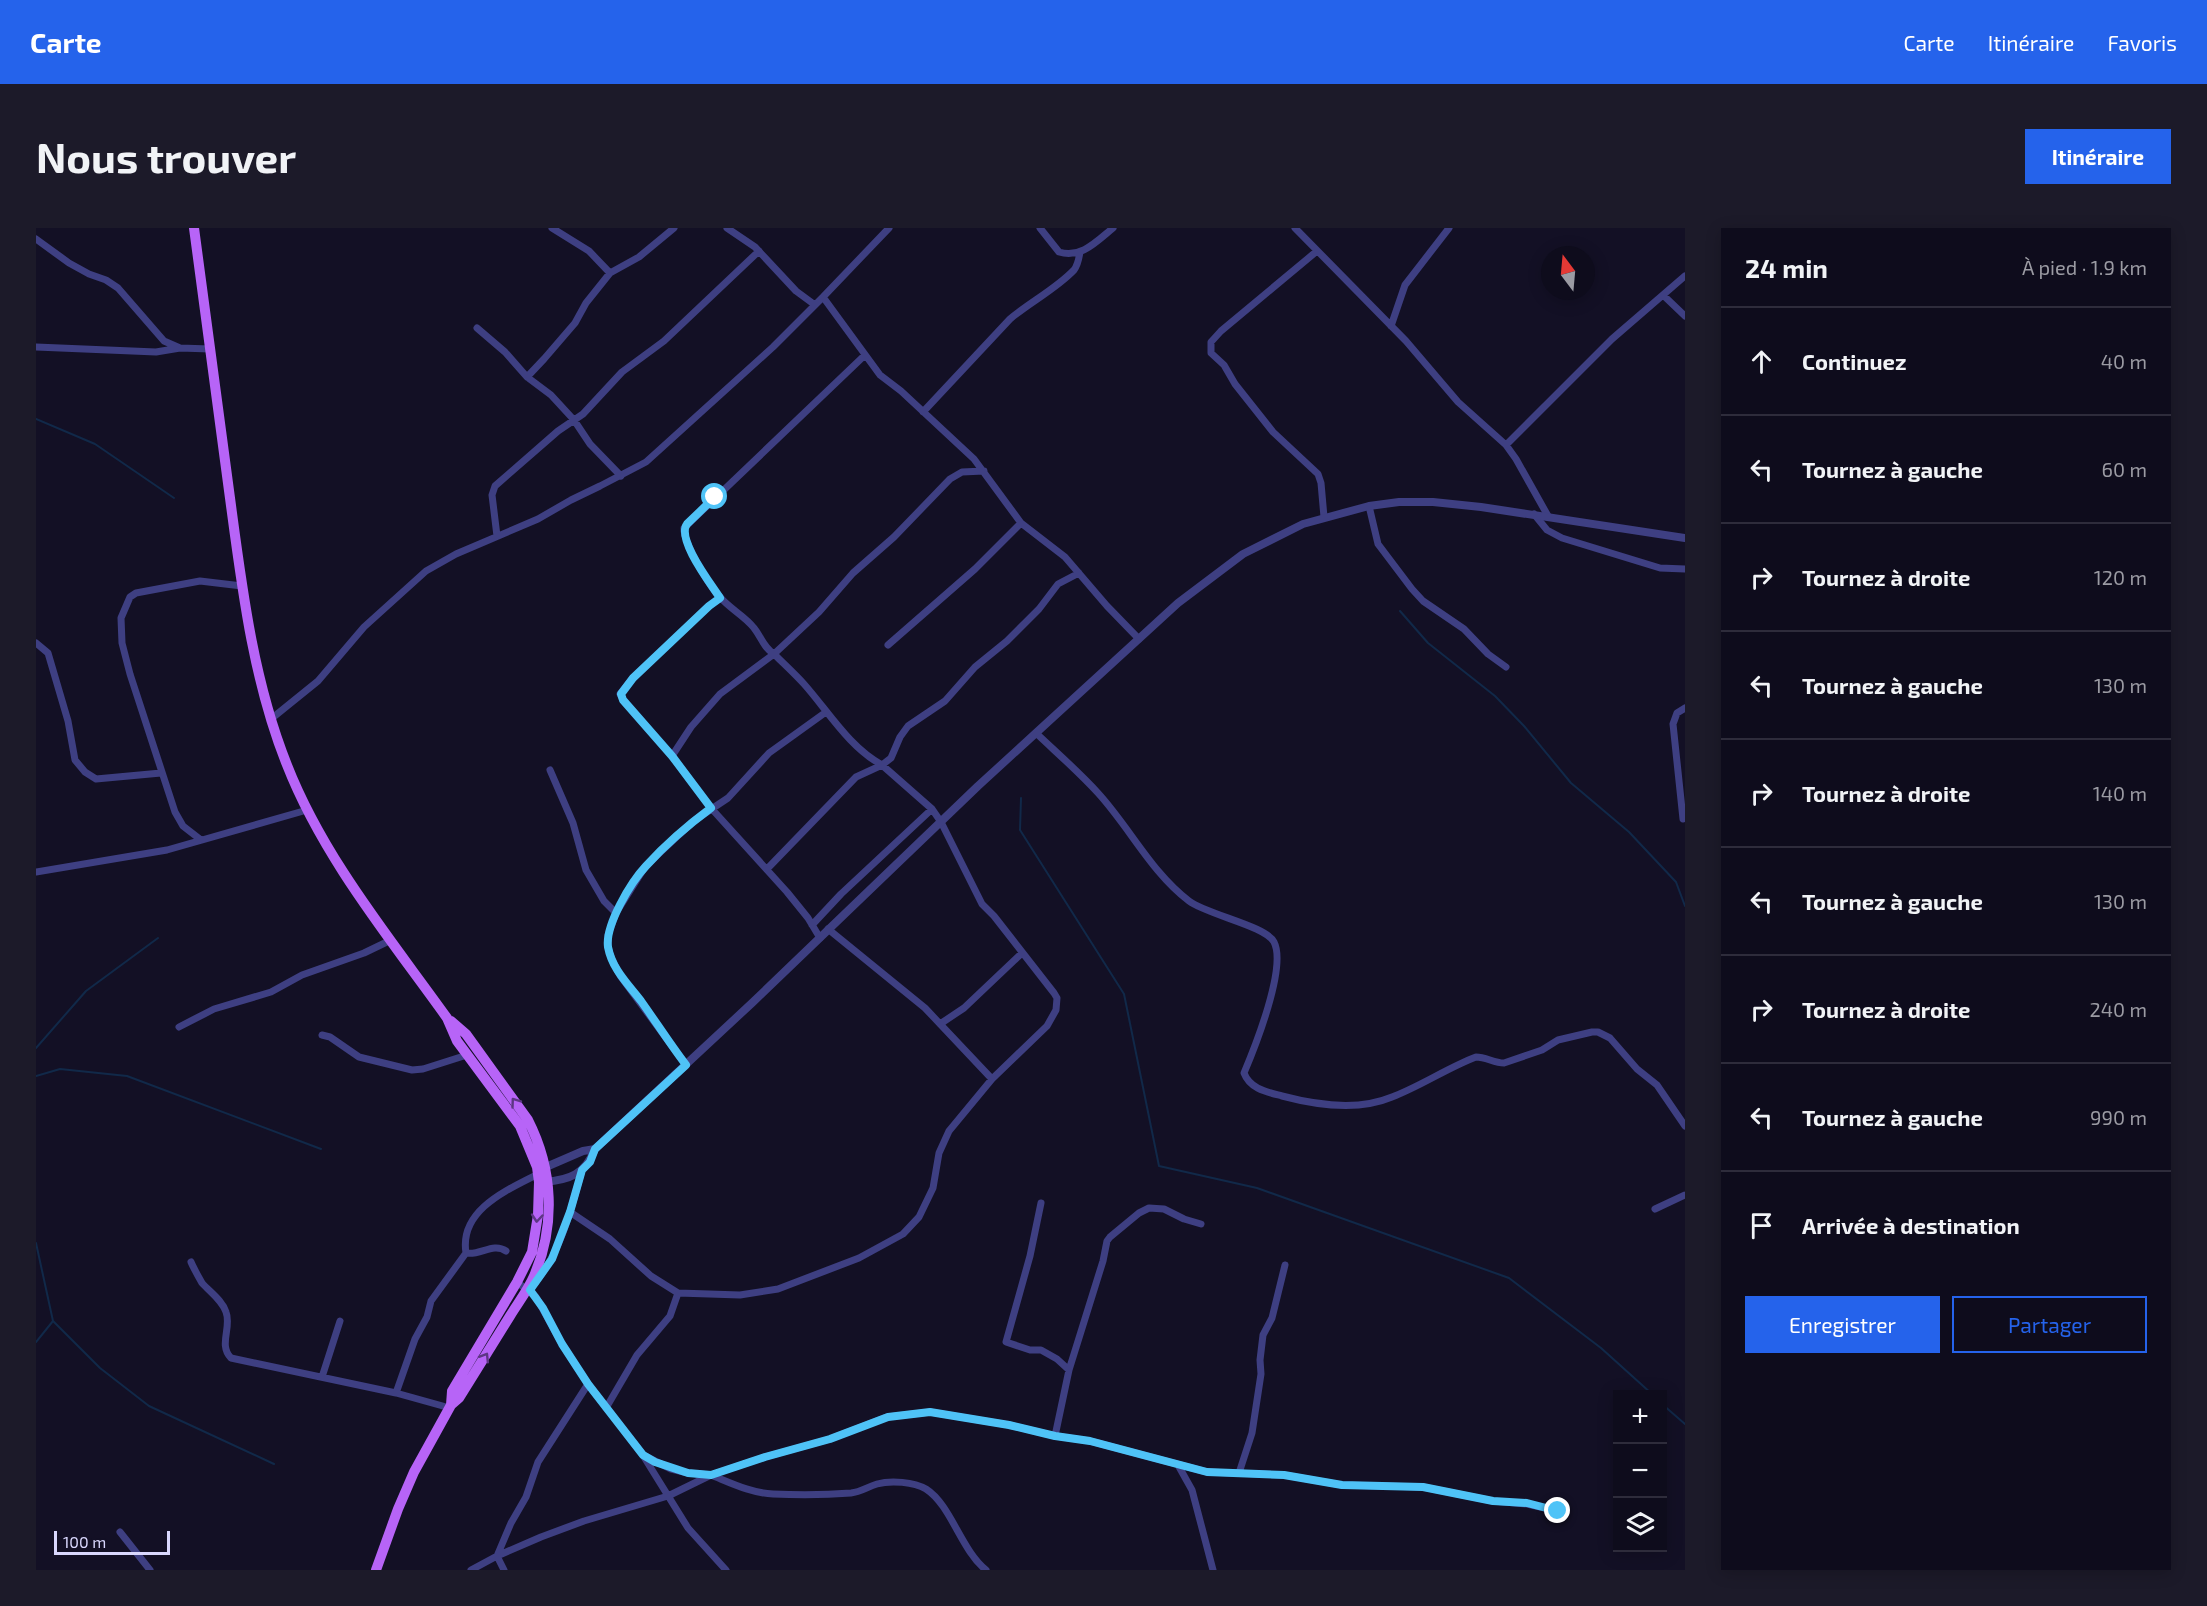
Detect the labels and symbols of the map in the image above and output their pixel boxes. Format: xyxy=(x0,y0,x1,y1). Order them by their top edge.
north arrow xyxy=(1541,246,1595,300)
route start xyxy=(701,483,727,509)
one-way arrow xyxy=(511,1098,522,1109)
one-way arrow xyxy=(531,1213,544,1222)
one-way arrow xyxy=(477,1353,489,1363)
route end xyxy=(1544,1497,1570,1523)
scale bar xyxy=(54,1528,170,1556)

